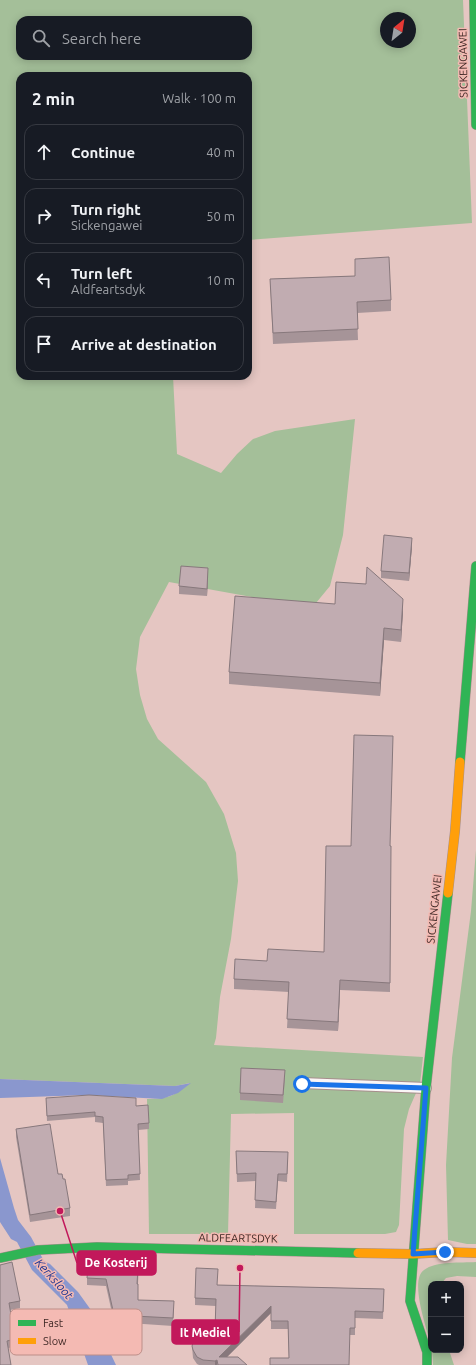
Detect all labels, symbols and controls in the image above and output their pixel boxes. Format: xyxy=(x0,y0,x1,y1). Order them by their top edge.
north arrow xyxy=(380,12,416,48)
search box xyxy=(16,16,252,60)
icon: search xyxy=(30,27,52,49)
street label: SICKENGAWEI xyxy=(456,28,470,98)
text: Search here xyxy=(62,30,141,47)
text: 2 min xyxy=(32,89,75,108)
text: Walk · 100 m xyxy=(162,91,236,105)
icon: ahead xyxy=(33,141,55,163)
text: Continue xyxy=(71,144,135,161)
text: 40 m xyxy=(206,145,235,159)
text: Turn right xyxy=(71,201,141,218)
icon: right xyxy=(33,205,55,227)
text: 50 m xyxy=(206,209,235,223)
text: Sickengawei xyxy=(71,218,143,232)
text: Turn left xyxy=(71,265,132,282)
icon: left xyxy=(33,269,55,291)
text: 10 m xyxy=(206,273,235,287)
text: Aldfeartsdyk xyxy=(71,282,145,296)
icon: arrive xyxy=(33,333,55,355)
text: Arrive at destination xyxy=(71,336,217,353)
street label: SICKENGAWEI xyxy=(424,874,444,944)
route start xyxy=(293,1075,311,1093)
street label: ALDFEARTSDYK xyxy=(198,1231,278,1245)
route end xyxy=(436,1243,454,1261)
callout: De Kosterij xyxy=(77,1251,156,1275)
water label: Kerksloot xyxy=(33,1256,76,1302)
text: De Kosterij xyxy=(85,1256,147,1269)
map controls xyxy=(428,1281,464,1353)
button: + xyxy=(428,1281,464,1317)
legend xyxy=(10,1309,142,1355)
text: Fast xyxy=(43,1317,64,1329)
button: − xyxy=(428,1317,464,1353)
callout: It Mediel xyxy=(172,1320,239,1344)
text: It Mediel xyxy=(180,1326,231,1339)
text: Slow xyxy=(43,1335,67,1347)

